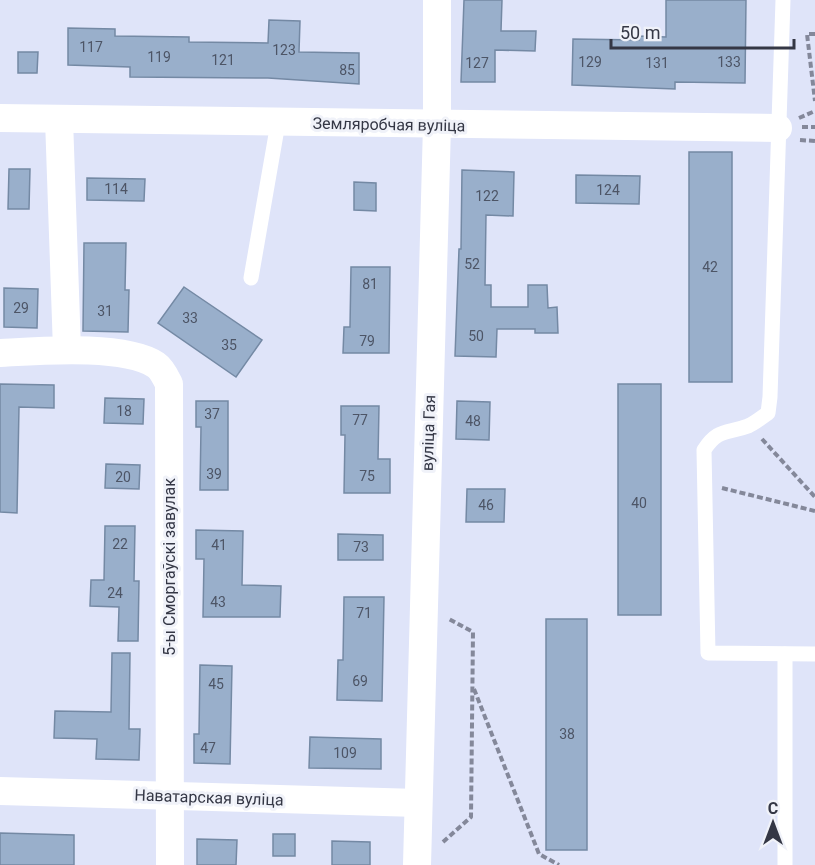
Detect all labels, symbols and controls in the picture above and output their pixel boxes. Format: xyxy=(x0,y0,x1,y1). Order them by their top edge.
scale bar xyxy=(611,12,794,50)
text: 50 m xyxy=(620,22,660,43)
house number: 117 xyxy=(79,39,103,55)
house number: 123 xyxy=(272,42,296,58)
house number: 119 xyxy=(147,49,171,65)
house number: 121 xyxy=(211,52,235,68)
house number: 129 xyxy=(578,54,602,70)
house number: 133 xyxy=(717,54,741,70)
house number: 127 xyxy=(465,55,489,71)
house number: 131 xyxy=(645,55,669,71)
house number: 85 xyxy=(339,62,355,78)
street label: Земляробчая вуліца xyxy=(313,114,465,135)
house number: 114 xyxy=(104,181,128,197)
house number: 124 xyxy=(596,182,620,198)
house number: 122 xyxy=(475,188,499,204)
house number: 52 xyxy=(464,256,480,272)
house number: 42 xyxy=(702,259,718,275)
house number: 81 xyxy=(362,276,378,292)
house number: 29 xyxy=(13,300,29,316)
house number: 31 xyxy=(97,303,113,319)
house number: 33 xyxy=(182,310,198,326)
house number: 50 xyxy=(468,328,484,344)
house number: 79 xyxy=(359,333,375,349)
house number: 35 xyxy=(221,337,237,353)
street label: вуліца Гая xyxy=(418,395,439,471)
house number: 18 xyxy=(116,403,132,419)
house number: 37 xyxy=(204,406,220,422)
house number: 77 xyxy=(352,412,368,428)
house number: 48 xyxy=(465,413,481,429)
house number: 39 xyxy=(206,466,222,482)
house number: 75 xyxy=(359,468,375,484)
house number: 20 xyxy=(115,469,131,485)
street label: 5-ы Сморгаўскі завулак xyxy=(160,478,179,656)
house number: 40 xyxy=(631,495,647,511)
house number: 46 xyxy=(478,497,494,513)
house number: 22 xyxy=(112,536,128,552)
house number: 41 xyxy=(211,537,227,553)
house number: 73 xyxy=(353,539,369,555)
house number: 24 xyxy=(107,585,123,601)
house number: 43 xyxy=(210,594,226,610)
house number: 71 xyxy=(356,605,372,621)
house number: 69 xyxy=(352,673,368,689)
house number: 45 xyxy=(208,676,224,692)
house number: 38 xyxy=(559,726,575,742)
house number: 47 xyxy=(200,740,216,756)
house number: 109 xyxy=(333,745,357,761)
street label: Наватарская вуліца xyxy=(134,785,284,810)
north arrow xyxy=(743,793,803,853)
text: С xyxy=(768,799,778,818)

